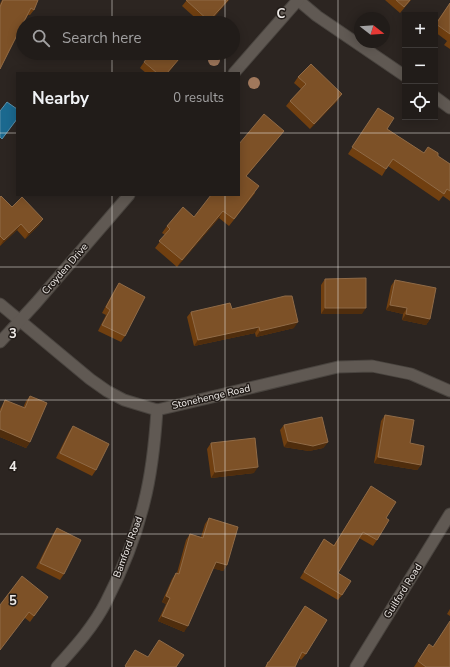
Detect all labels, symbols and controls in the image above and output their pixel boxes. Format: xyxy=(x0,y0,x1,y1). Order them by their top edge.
text: C xyxy=(277,5,286,23)
north arrow xyxy=(354,12,390,48)
map controls xyxy=(402,12,438,120)
button: + xyxy=(402,12,438,48)
search box xyxy=(16,16,240,60)
icon: search xyxy=(30,27,52,49)
text: Search here xyxy=(62,28,142,48)
button: − xyxy=(402,48,438,84)
button: locate xyxy=(402,84,438,120)
text: Nearby xyxy=(32,87,89,110)
text: 0 results xyxy=(173,89,224,107)
street label: Croyden Drive xyxy=(39,240,91,298)
text: 3 xyxy=(9,325,17,343)
street label: Stonehenge Road xyxy=(171,381,252,413)
text: 4 xyxy=(9,458,17,476)
street label: Bamford Road xyxy=(110,514,146,580)
street label: Guilford Road xyxy=(381,561,425,621)
text: 5 xyxy=(9,592,17,610)

